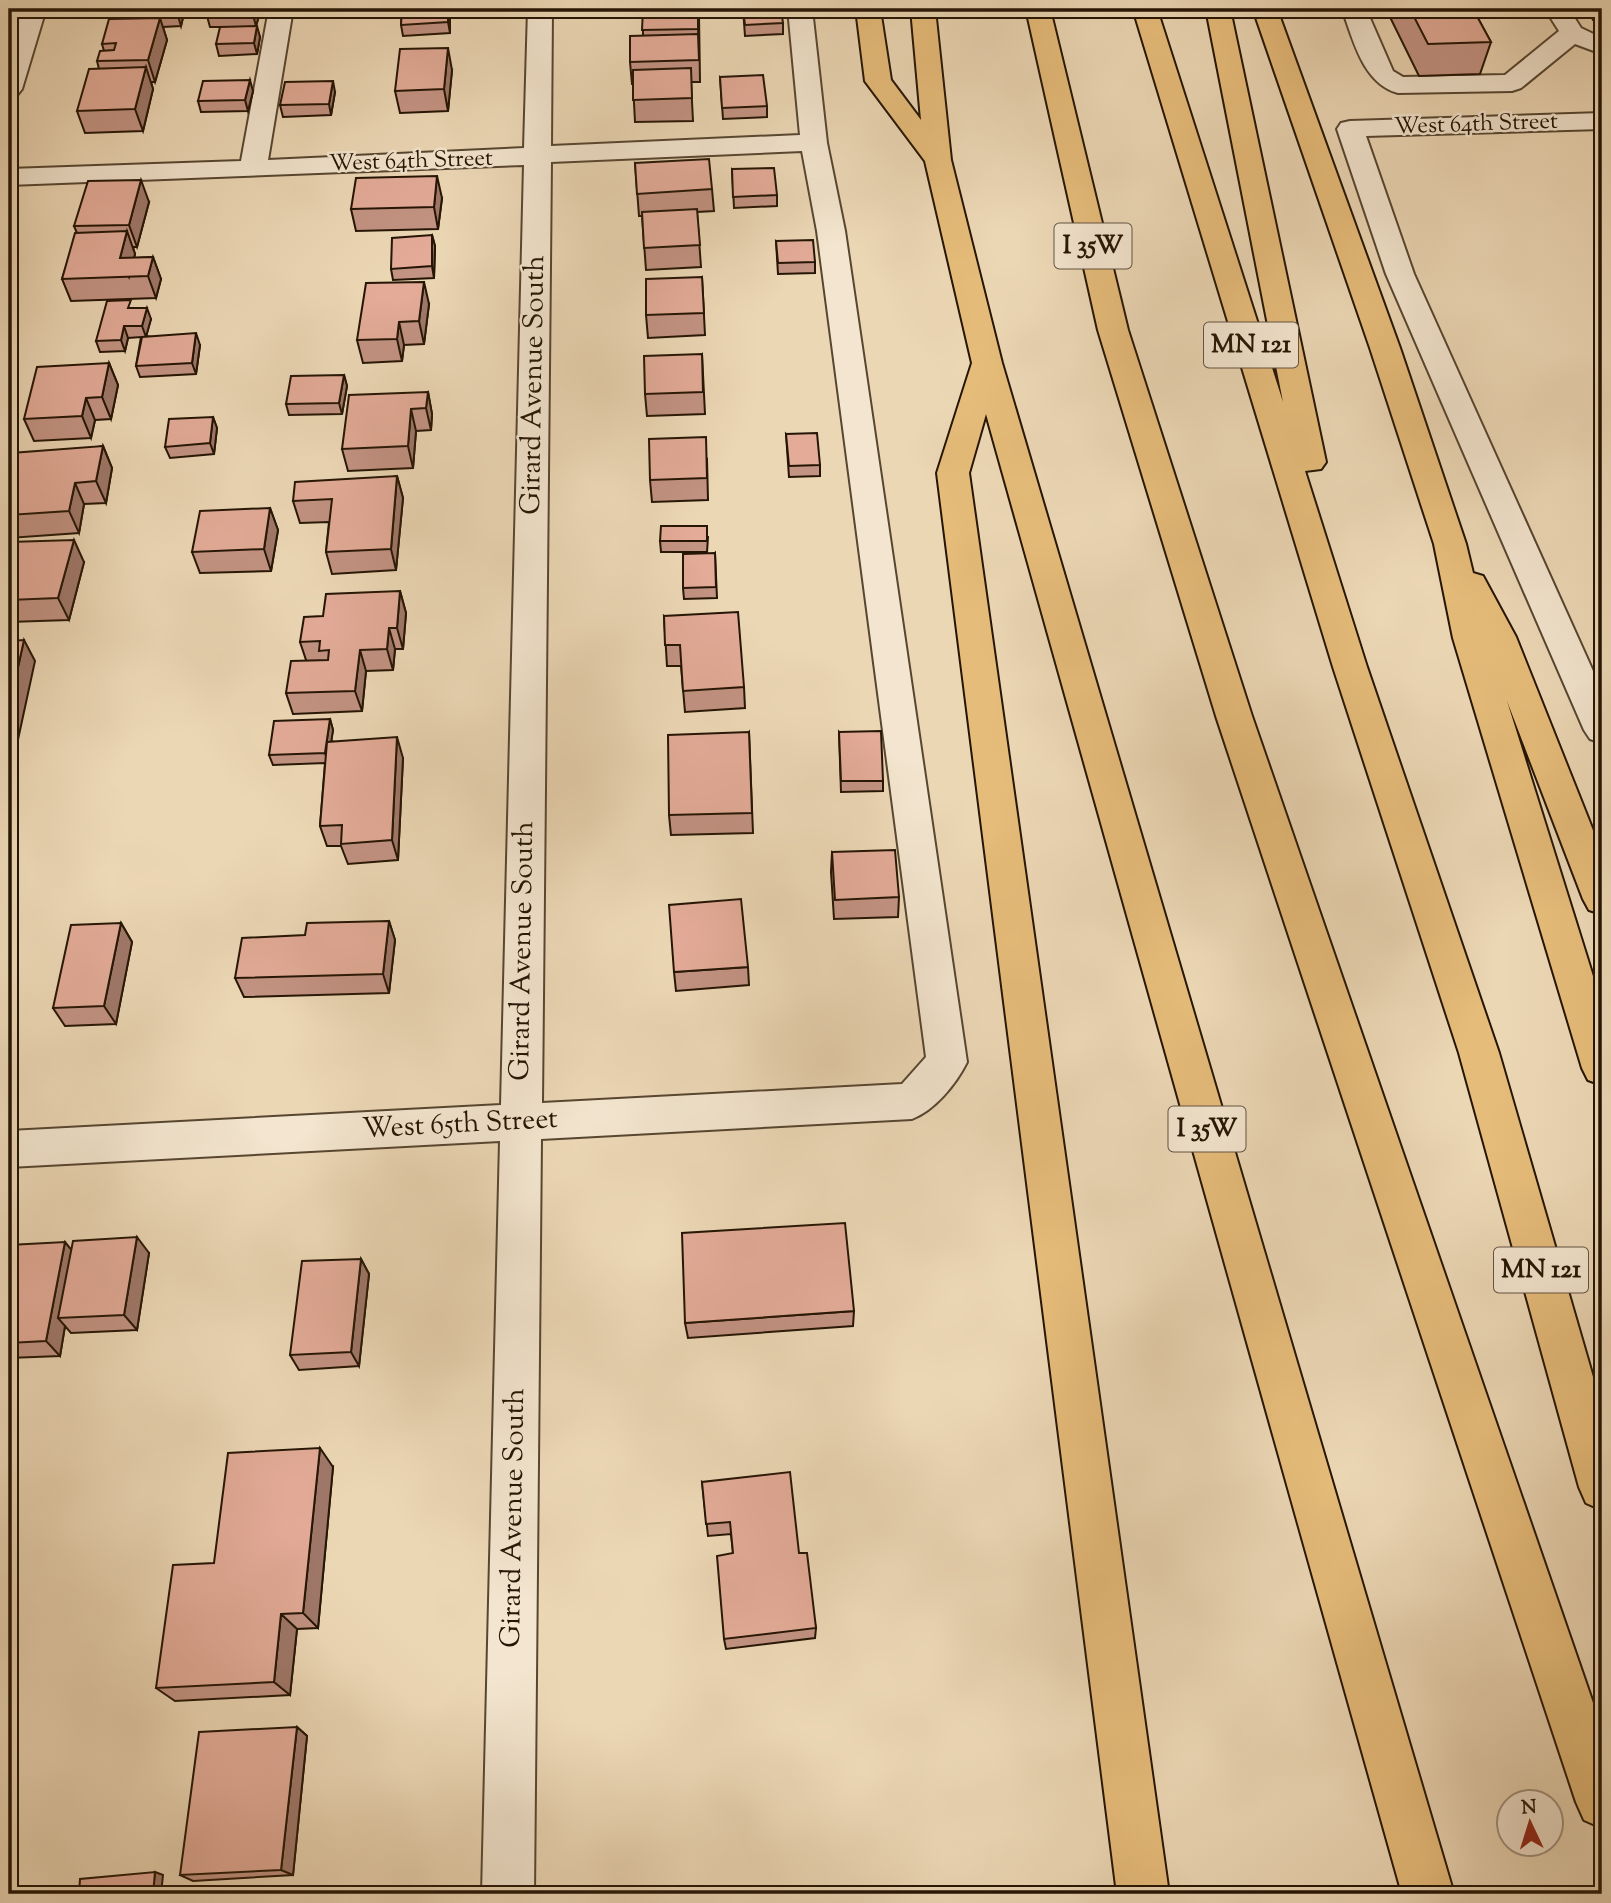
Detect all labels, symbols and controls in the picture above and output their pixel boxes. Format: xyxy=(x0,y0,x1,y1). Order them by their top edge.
street label: West 64th Street xyxy=(1394,106,1559,144)
street label: West 64th Street xyxy=(329,143,494,181)
road number: I 35W xyxy=(1054,224,1132,268)
street label: Girard Avenue South xyxy=(512,255,556,515)
road number: MN 121 xyxy=(1204,322,1298,368)
street label: Girard Avenue South xyxy=(501,821,545,1081)
street label: West 65th Street xyxy=(361,1100,559,1150)
road number: I 35W xyxy=(1168,1106,1246,1152)
road number: MN 121 xyxy=(1494,1247,1588,1292)
street label: Girard Avenue South xyxy=(492,1388,536,1648)
north arrow xyxy=(1496,1787,1566,1857)
text: N xyxy=(1520,1795,1537,1823)

